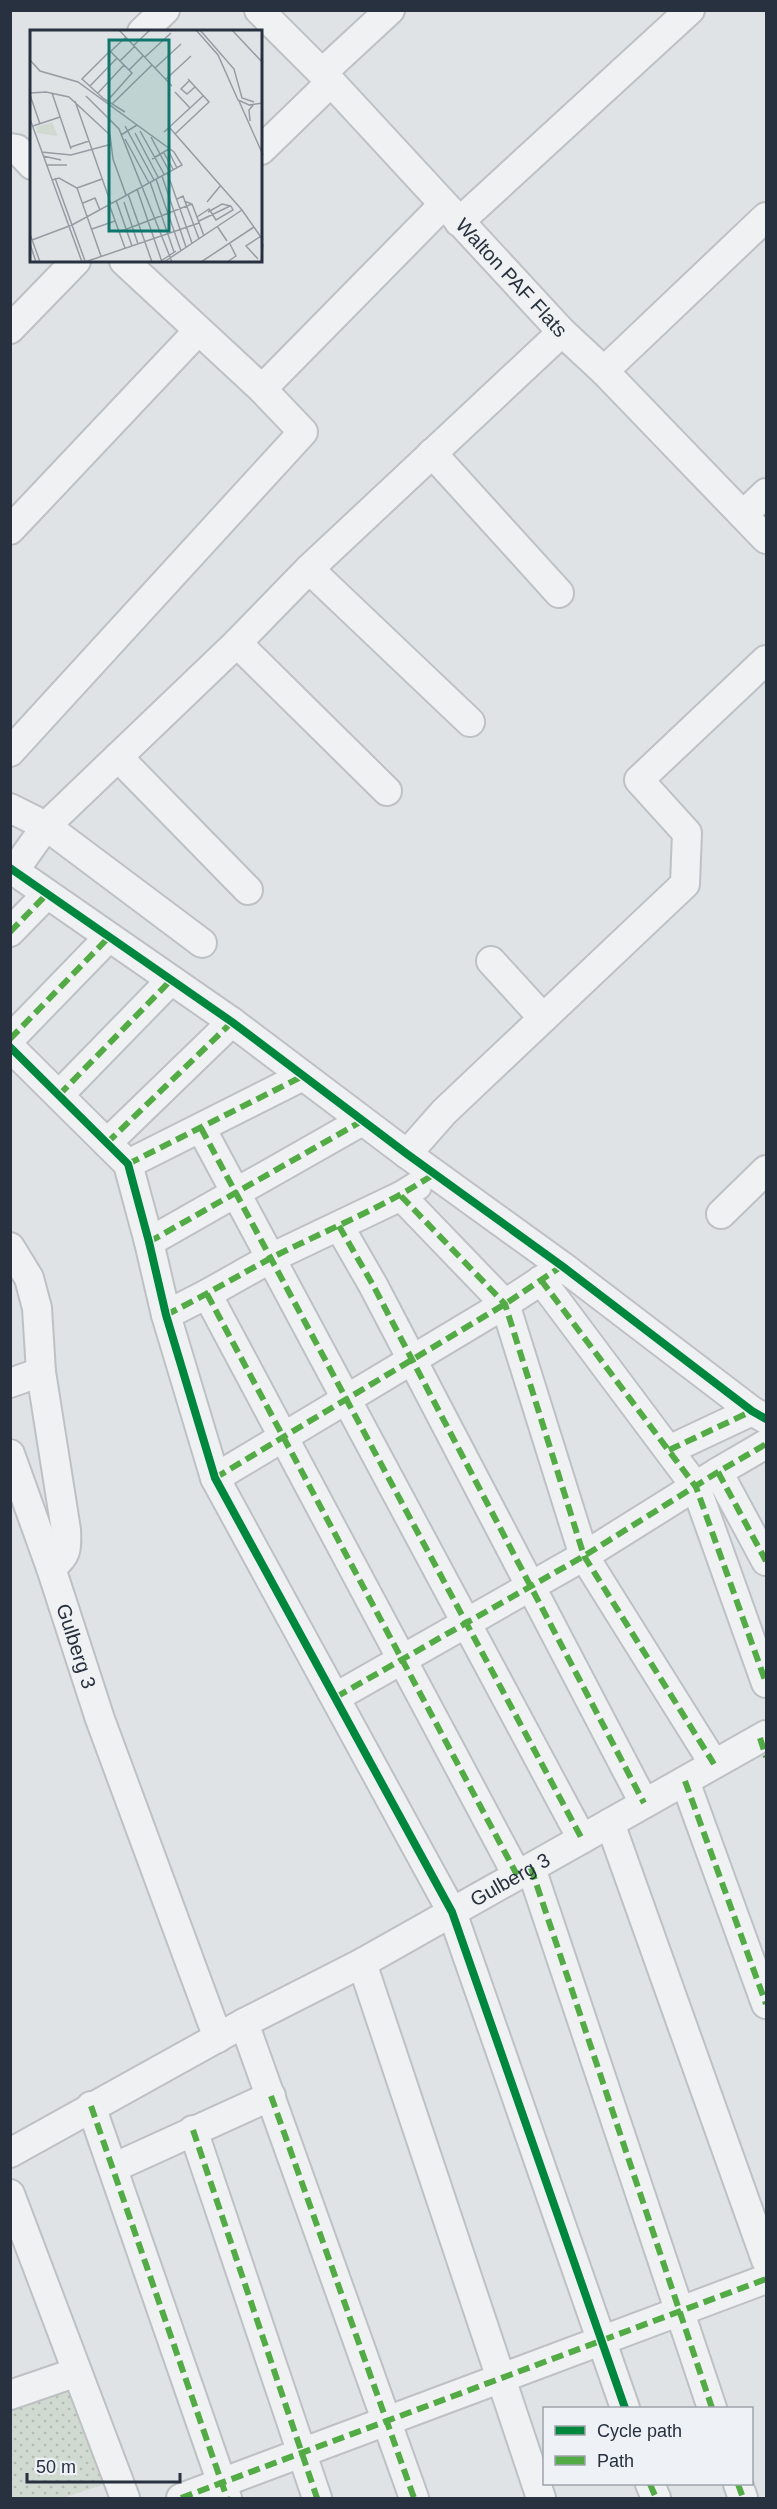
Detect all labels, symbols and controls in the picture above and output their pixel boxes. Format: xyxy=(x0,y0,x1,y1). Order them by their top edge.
inset map xyxy=(30,30,262,262)
street label: Walton PAF Flats xyxy=(451,214,572,341)
street label: Gulberg 3 xyxy=(52,1601,100,1691)
street label: Gulberg 3 xyxy=(466,1848,554,1911)
legend xyxy=(543,2407,753,2485)
text: Cycle path xyxy=(597,2421,682,2441)
scale bar xyxy=(27,2446,180,2484)
text: Path xyxy=(597,2451,634,2471)
text: 50 m xyxy=(36,2457,76,2477)

